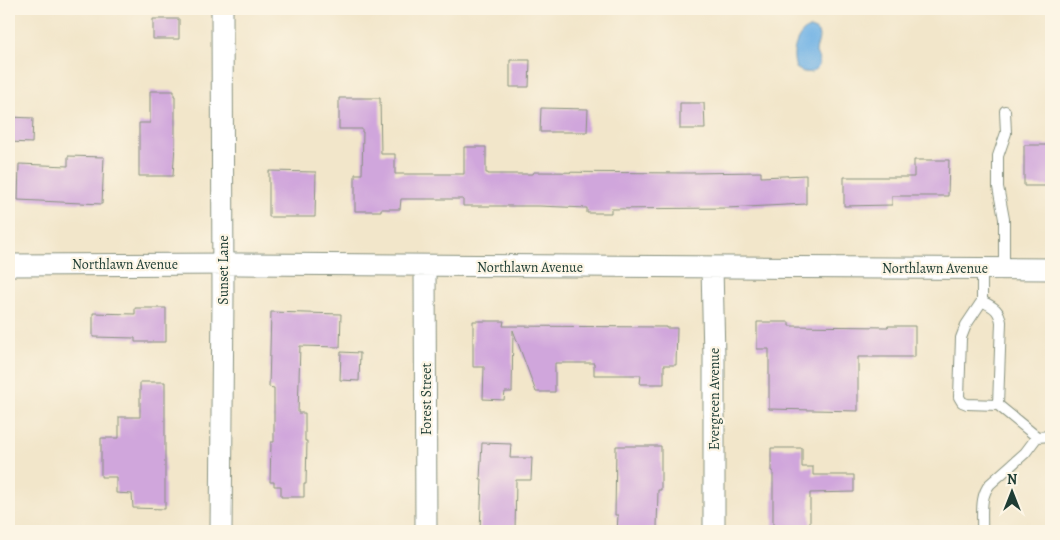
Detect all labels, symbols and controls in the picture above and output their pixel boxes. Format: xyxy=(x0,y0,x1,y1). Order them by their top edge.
street label: Sunset Lane xyxy=(214,235,233,305)
street label: Northlawn Avenue xyxy=(72,255,178,274)
street label: Northlawn Avenue xyxy=(477,258,583,277)
street label: Northlawn Avenue xyxy=(882,259,988,278)
street label: Evergreen Avenue xyxy=(705,348,724,450)
street label: Forest Street xyxy=(417,362,436,435)
north arrow xyxy=(988,468,1038,518)
text: N xyxy=(1007,470,1017,489)

